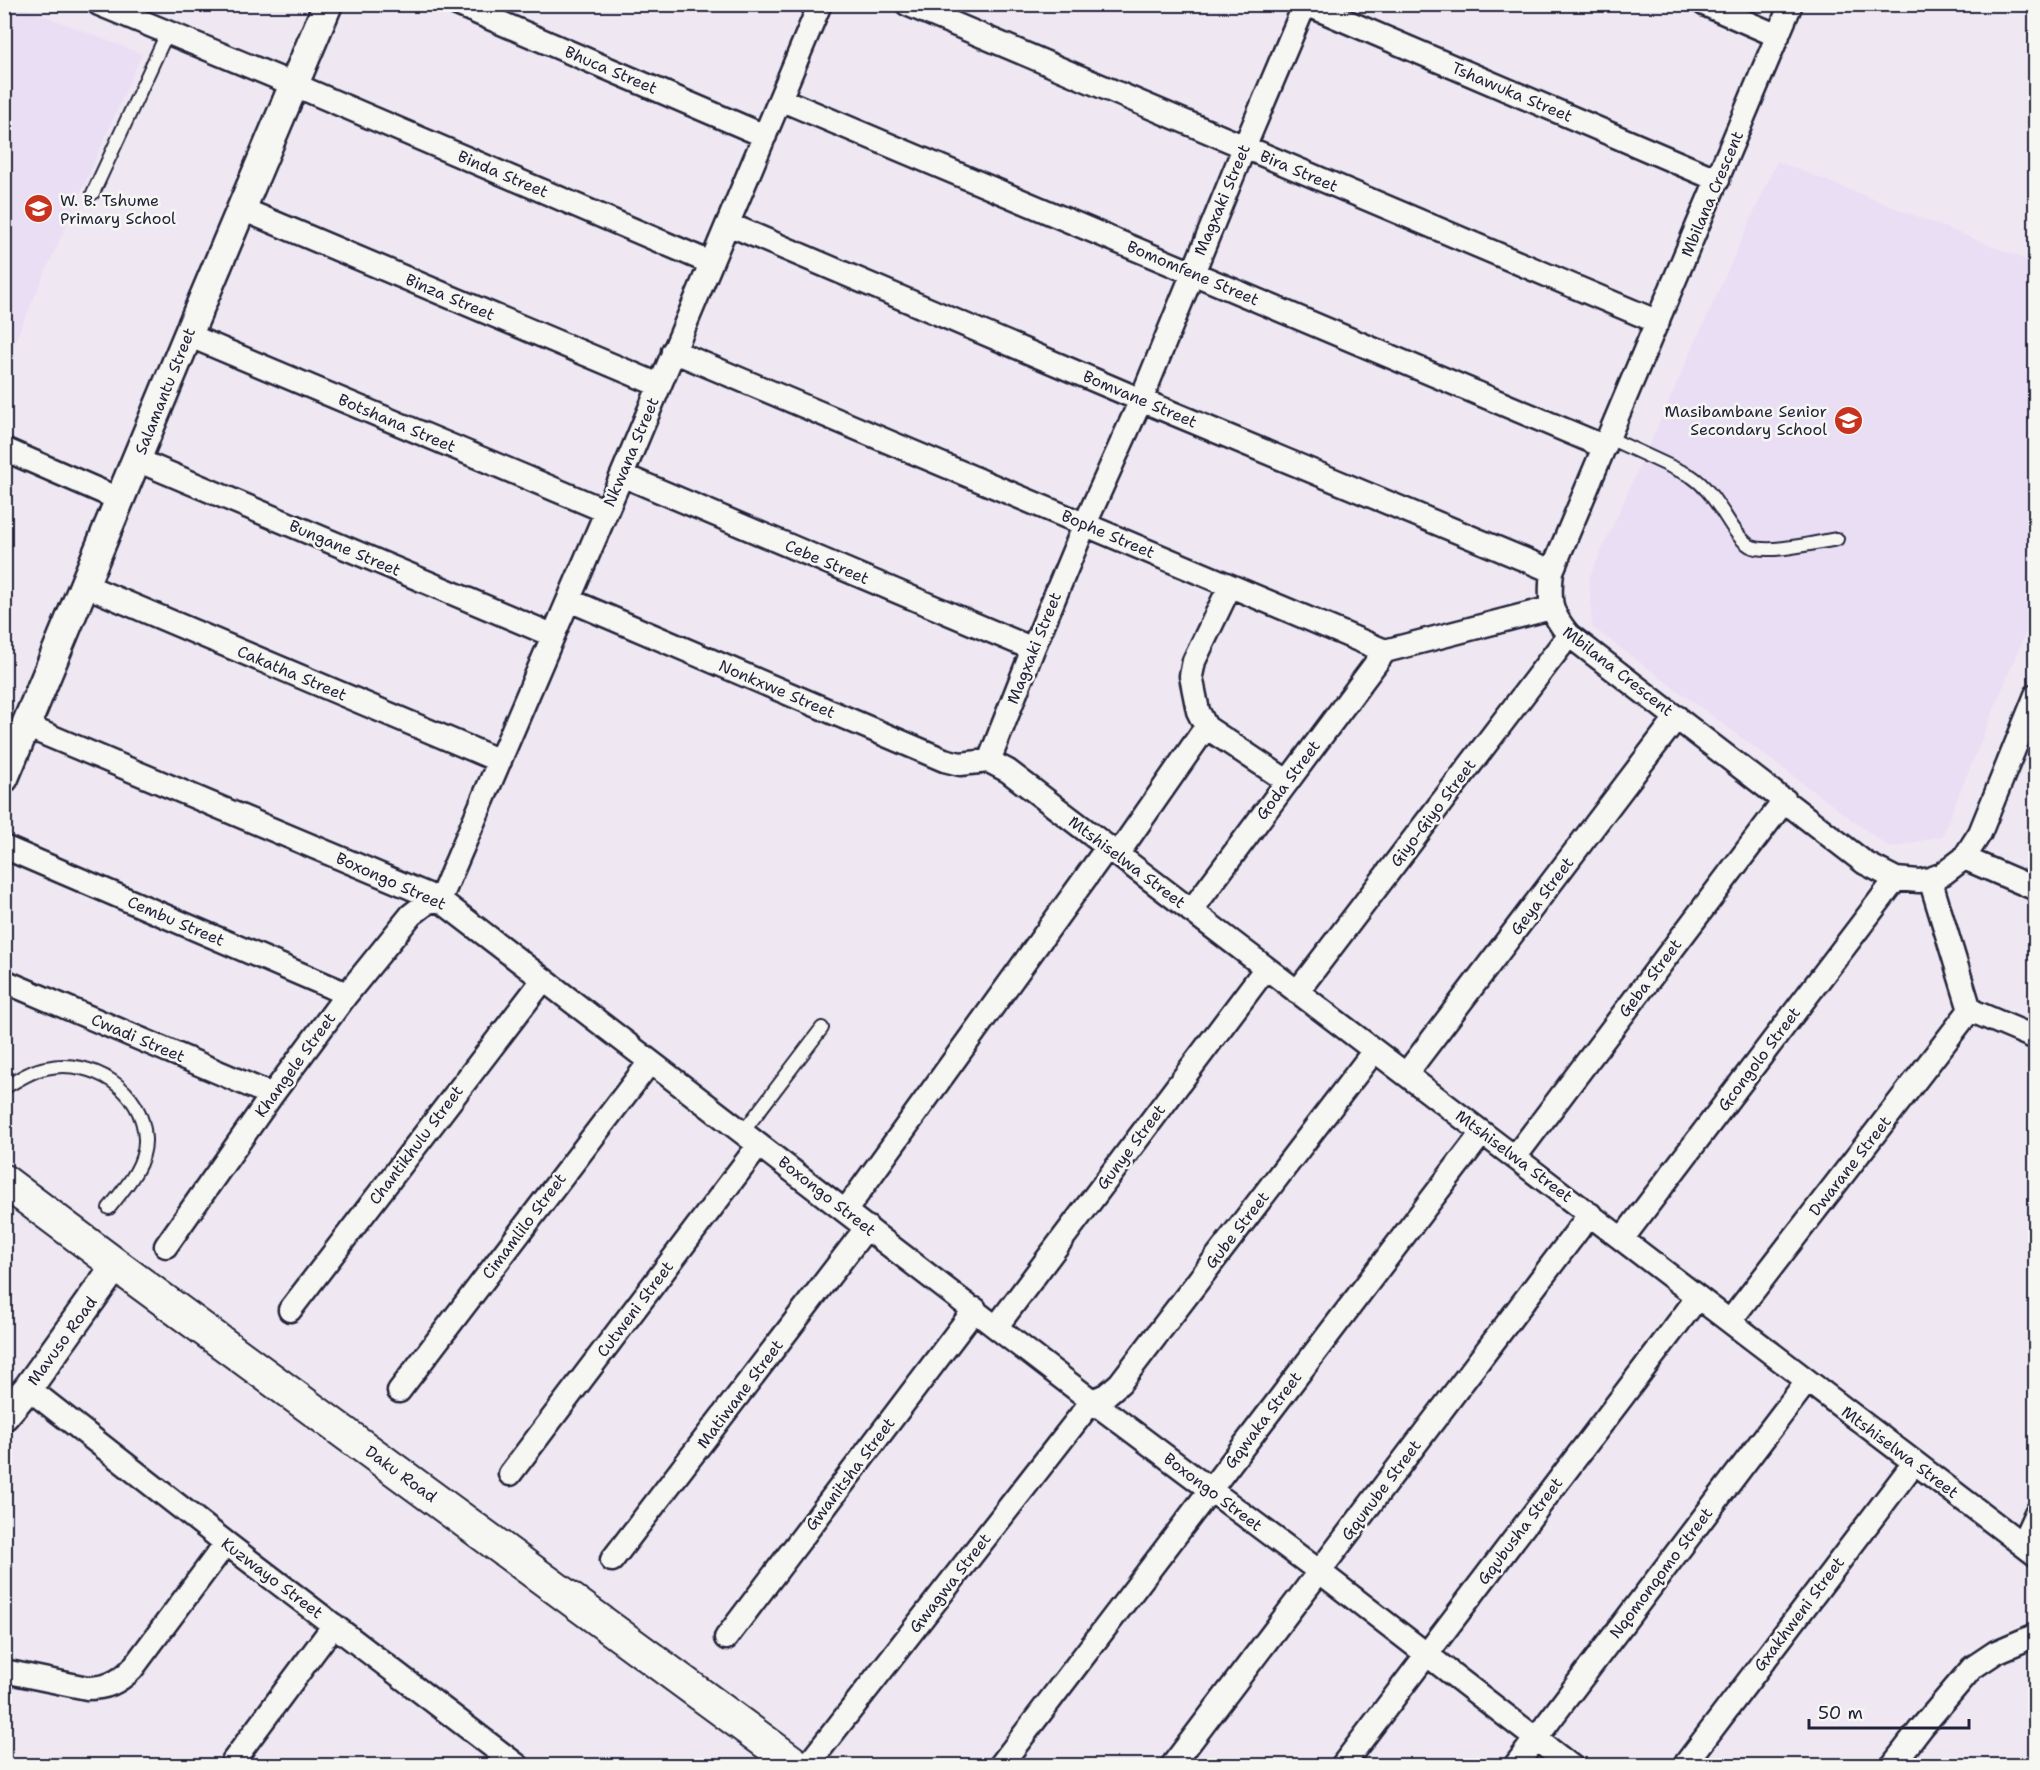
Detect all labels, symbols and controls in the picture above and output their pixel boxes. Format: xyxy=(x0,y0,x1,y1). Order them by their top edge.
street label: Bhuca Street xyxy=(562,41,660,99)
street label: Tshawuka Street xyxy=(1448,57,1576,127)
street label: Mbilana Crescent xyxy=(1676,128,1748,260)
street label: Magxaki Street xyxy=(1189,141,1255,259)
street label: Bira Street xyxy=(1257,145,1341,197)
street label: Binda Street xyxy=(455,146,551,202)
place label: W. B. Tshume Primary School xyxy=(60,190,176,229)
school or university icon: W. B. Tshume Primary School xyxy=(23,193,55,225)
street label: Bomomfene Street xyxy=(1124,236,1262,310)
street label: Binza Street xyxy=(402,269,498,325)
street label: Salamantu Street xyxy=(130,324,200,458)
street label: Bomvane Street xyxy=(1080,365,1200,433)
street label: Botshana Street xyxy=(335,389,459,457)
street label: Nkwana Street xyxy=(598,394,664,510)
place label: Masibambane Senior Secondary School xyxy=(1665,401,1827,440)
school or university icon: Masibambane Senior Secondary School xyxy=(1832,404,1864,436)
street label: Bophe Street xyxy=(1058,505,1158,563)
street label: Bungane Street xyxy=(286,515,404,581)
street label: Cebe Street xyxy=(782,535,872,589)
street label: Magxaki Street xyxy=(1002,589,1066,707)
street label: Mbilana Crescent xyxy=(1558,621,1678,721)
street label: Cakatha Street xyxy=(234,640,350,706)
street label: Nonkxwe Street xyxy=(716,655,838,723)
street label: Goda Street xyxy=(1251,736,1325,824)
street label: Giyo-Giyo Street xyxy=(1386,755,1480,871)
street label: Mtshiselwa Street xyxy=(1064,811,1190,913)
street label: Boxongo Street xyxy=(333,847,449,915)
street label: Geya Street xyxy=(1506,853,1578,939)
street label: Cembu Street xyxy=(124,891,228,951)
street label: Geba Street xyxy=(1614,935,1686,1021)
street label: Gcongolo Street xyxy=(1713,1003,1805,1115)
street label: Cwadi Street xyxy=(88,1009,188,1067)
street label: Khangele Street xyxy=(250,1009,340,1121)
street label: Chantikhulu Street xyxy=(364,1081,468,1209)
street label: Gunye Street xyxy=(1092,1100,1170,1194)
street label: Mtshiselwa Street xyxy=(1451,1105,1577,1207)
street label: Dwarane Street xyxy=(1804,1112,1896,1220)
street label: Boxongo Street xyxy=(774,1151,880,1241)
street label: Cimamlilo Street xyxy=(477,1169,571,1283)
street label: Gube Street xyxy=(1200,1187,1274,1273)
street label: Cutweni Street xyxy=(592,1257,678,1361)
street label: Mavuso Road xyxy=(23,1292,101,1390)
street label: Matiwane Street xyxy=(692,1335,788,1453)
street label: Gqwaka Street xyxy=(1220,1367,1306,1473)
street label: Mtshiselwa Street xyxy=(1837,1401,1963,1503)
street label: Gwanitsha Street xyxy=(801,1413,899,1535)
street label: Gqunube Street xyxy=(1336,1436,1426,1544)
street label: Daku Road xyxy=(361,1441,441,1507)
street label: Boxongo Street xyxy=(1159,1448,1267,1536)
street label: Gqubusha Street xyxy=(1473,1473,1567,1589)
street label: Nqomonqomo Street xyxy=(1605,1503,1717,1643)
street label: Gwagwa Street xyxy=(904,1529,996,1637)
street label: Kuzwayo Street xyxy=(217,1533,327,1623)
street label: Gxakhweni Street xyxy=(1749,1553,1849,1675)
scale bar xyxy=(1809,1692,1970,1730)
text: 50 m xyxy=(1818,1701,1863,1725)

